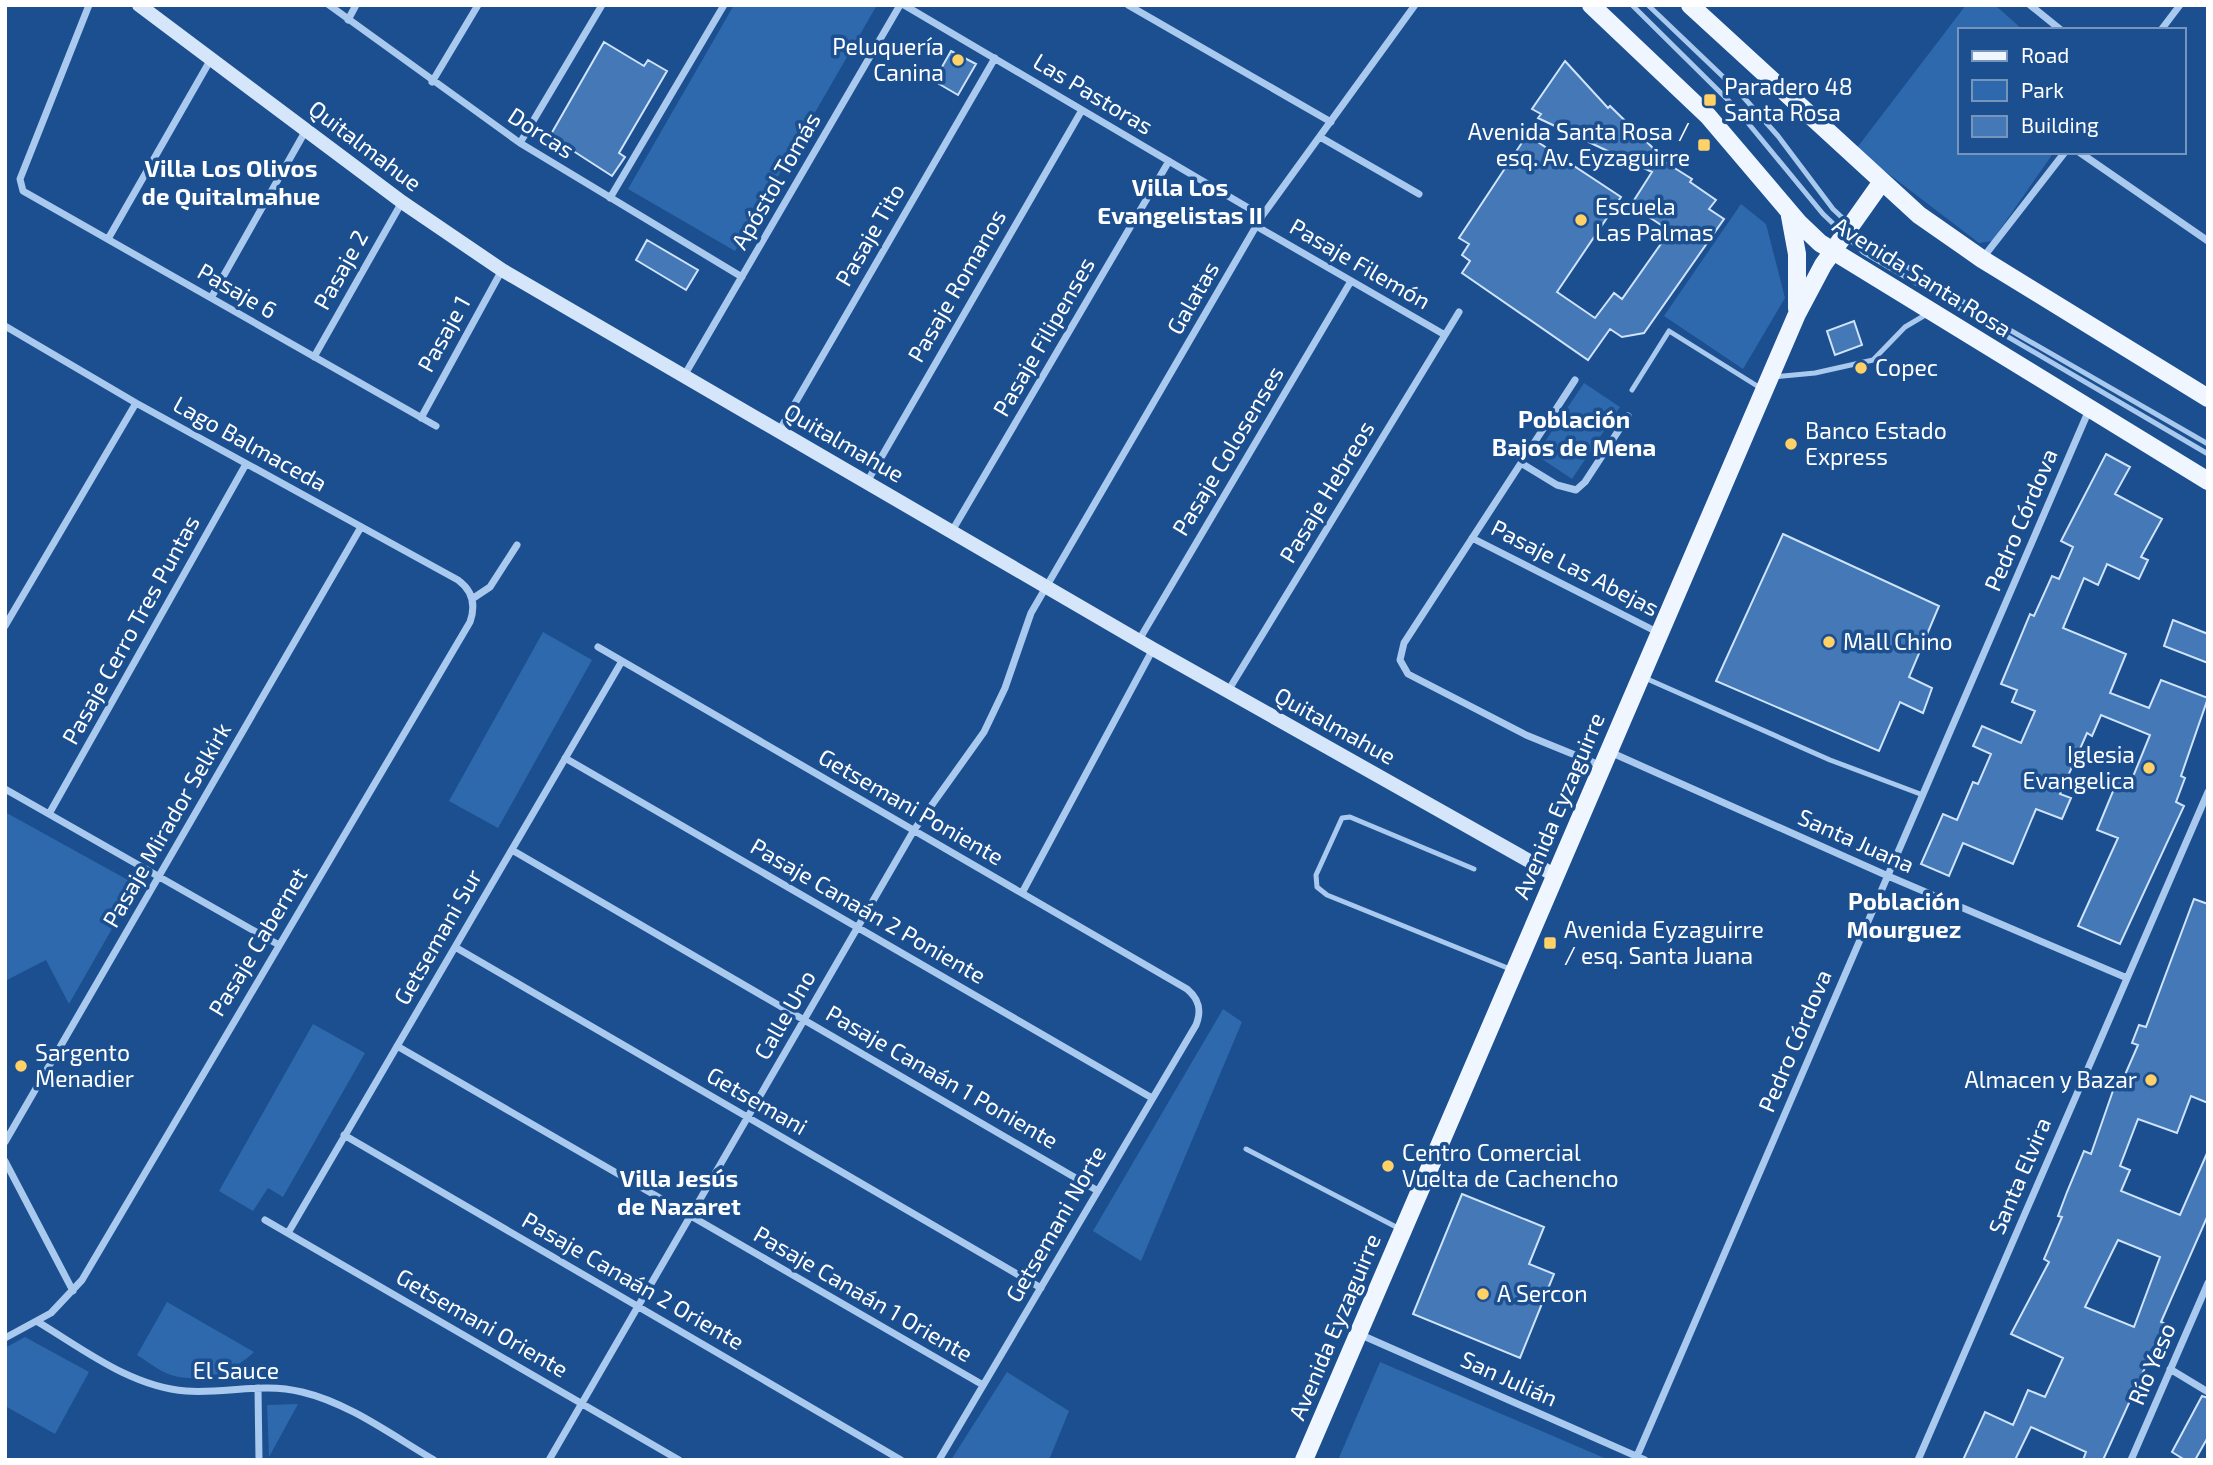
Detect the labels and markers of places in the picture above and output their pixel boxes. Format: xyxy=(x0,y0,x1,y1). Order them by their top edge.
place label: Peluquería Canina xyxy=(832,32,944,86)
marker: Peluquería Canina xyxy=(950,52,966,68)
place label: Paradero 48 Santa Rosa xyxy=(1724,72,1853,126)
marker: Paradero 48 Santa Rosa xyxy=(1702,92,1718,108)
place label: Avenida Santa Rosa / esq. Av. Eyzaguirre xyxy=(1468,117,1690,171)
marker: Avenida Santa Rosa / esq. Av. Eyzaguirre xyxy=(1696,137,1712,153)
place label: Escuela Las Palmas xyxy=(1595,192,1714,246)
marker: Escuela Las Palmas xyxy=(1573,212,1589,228)
place label: Copec xyxy=(1875,353,1938,381)
marker: Copec xyxy=(1853,360,1869,376)
place label: Banco Estado Express xyxy=(1805,416,1947,470)
marker: Banco Estado Express xyxy=(1783,436,1799,452)
place label: Mall Chino xyxy=(1843,627,1953,655)
marker: Mall Chino xyxy=(1821,634,1837,650)
place label: Iglesia Evangelica xyxy=(2023,740,2135,794)
marker: Iglesia Evangelica xyxy=(2141,760,2157,776)
place label: Avenida Eyzaguirre / esq. Santa Juana xyxy=(1564,915,1764,969)
marker: Avenida Eyzaguirre / esq. Santa Juana xyxy=(1542,935,1558,951)
place label: Sargento Menadier xyxy=(35,1038,134,1092)
marker: Sargento Menadier xyxy=(13,1058,29,1074)
place label: Almacen y Bazar xyxy=(1964,1065,2137,1093)
marker: Almacen y Bazar xyxy=(2143,1072,2159,1088)
place label: Centro Comercial Vuelta de Cachencho xyxy=(1402,1138,1618,1192)
marker: Centro Comercial Vuelta de Cachencho xyxy=(1380,1158,1396,1174)
place label: A Sercon xyxy=(1497,1279,1588,1307)
marker: A Sercon xyxy=(1475,1286,1491,1302)

